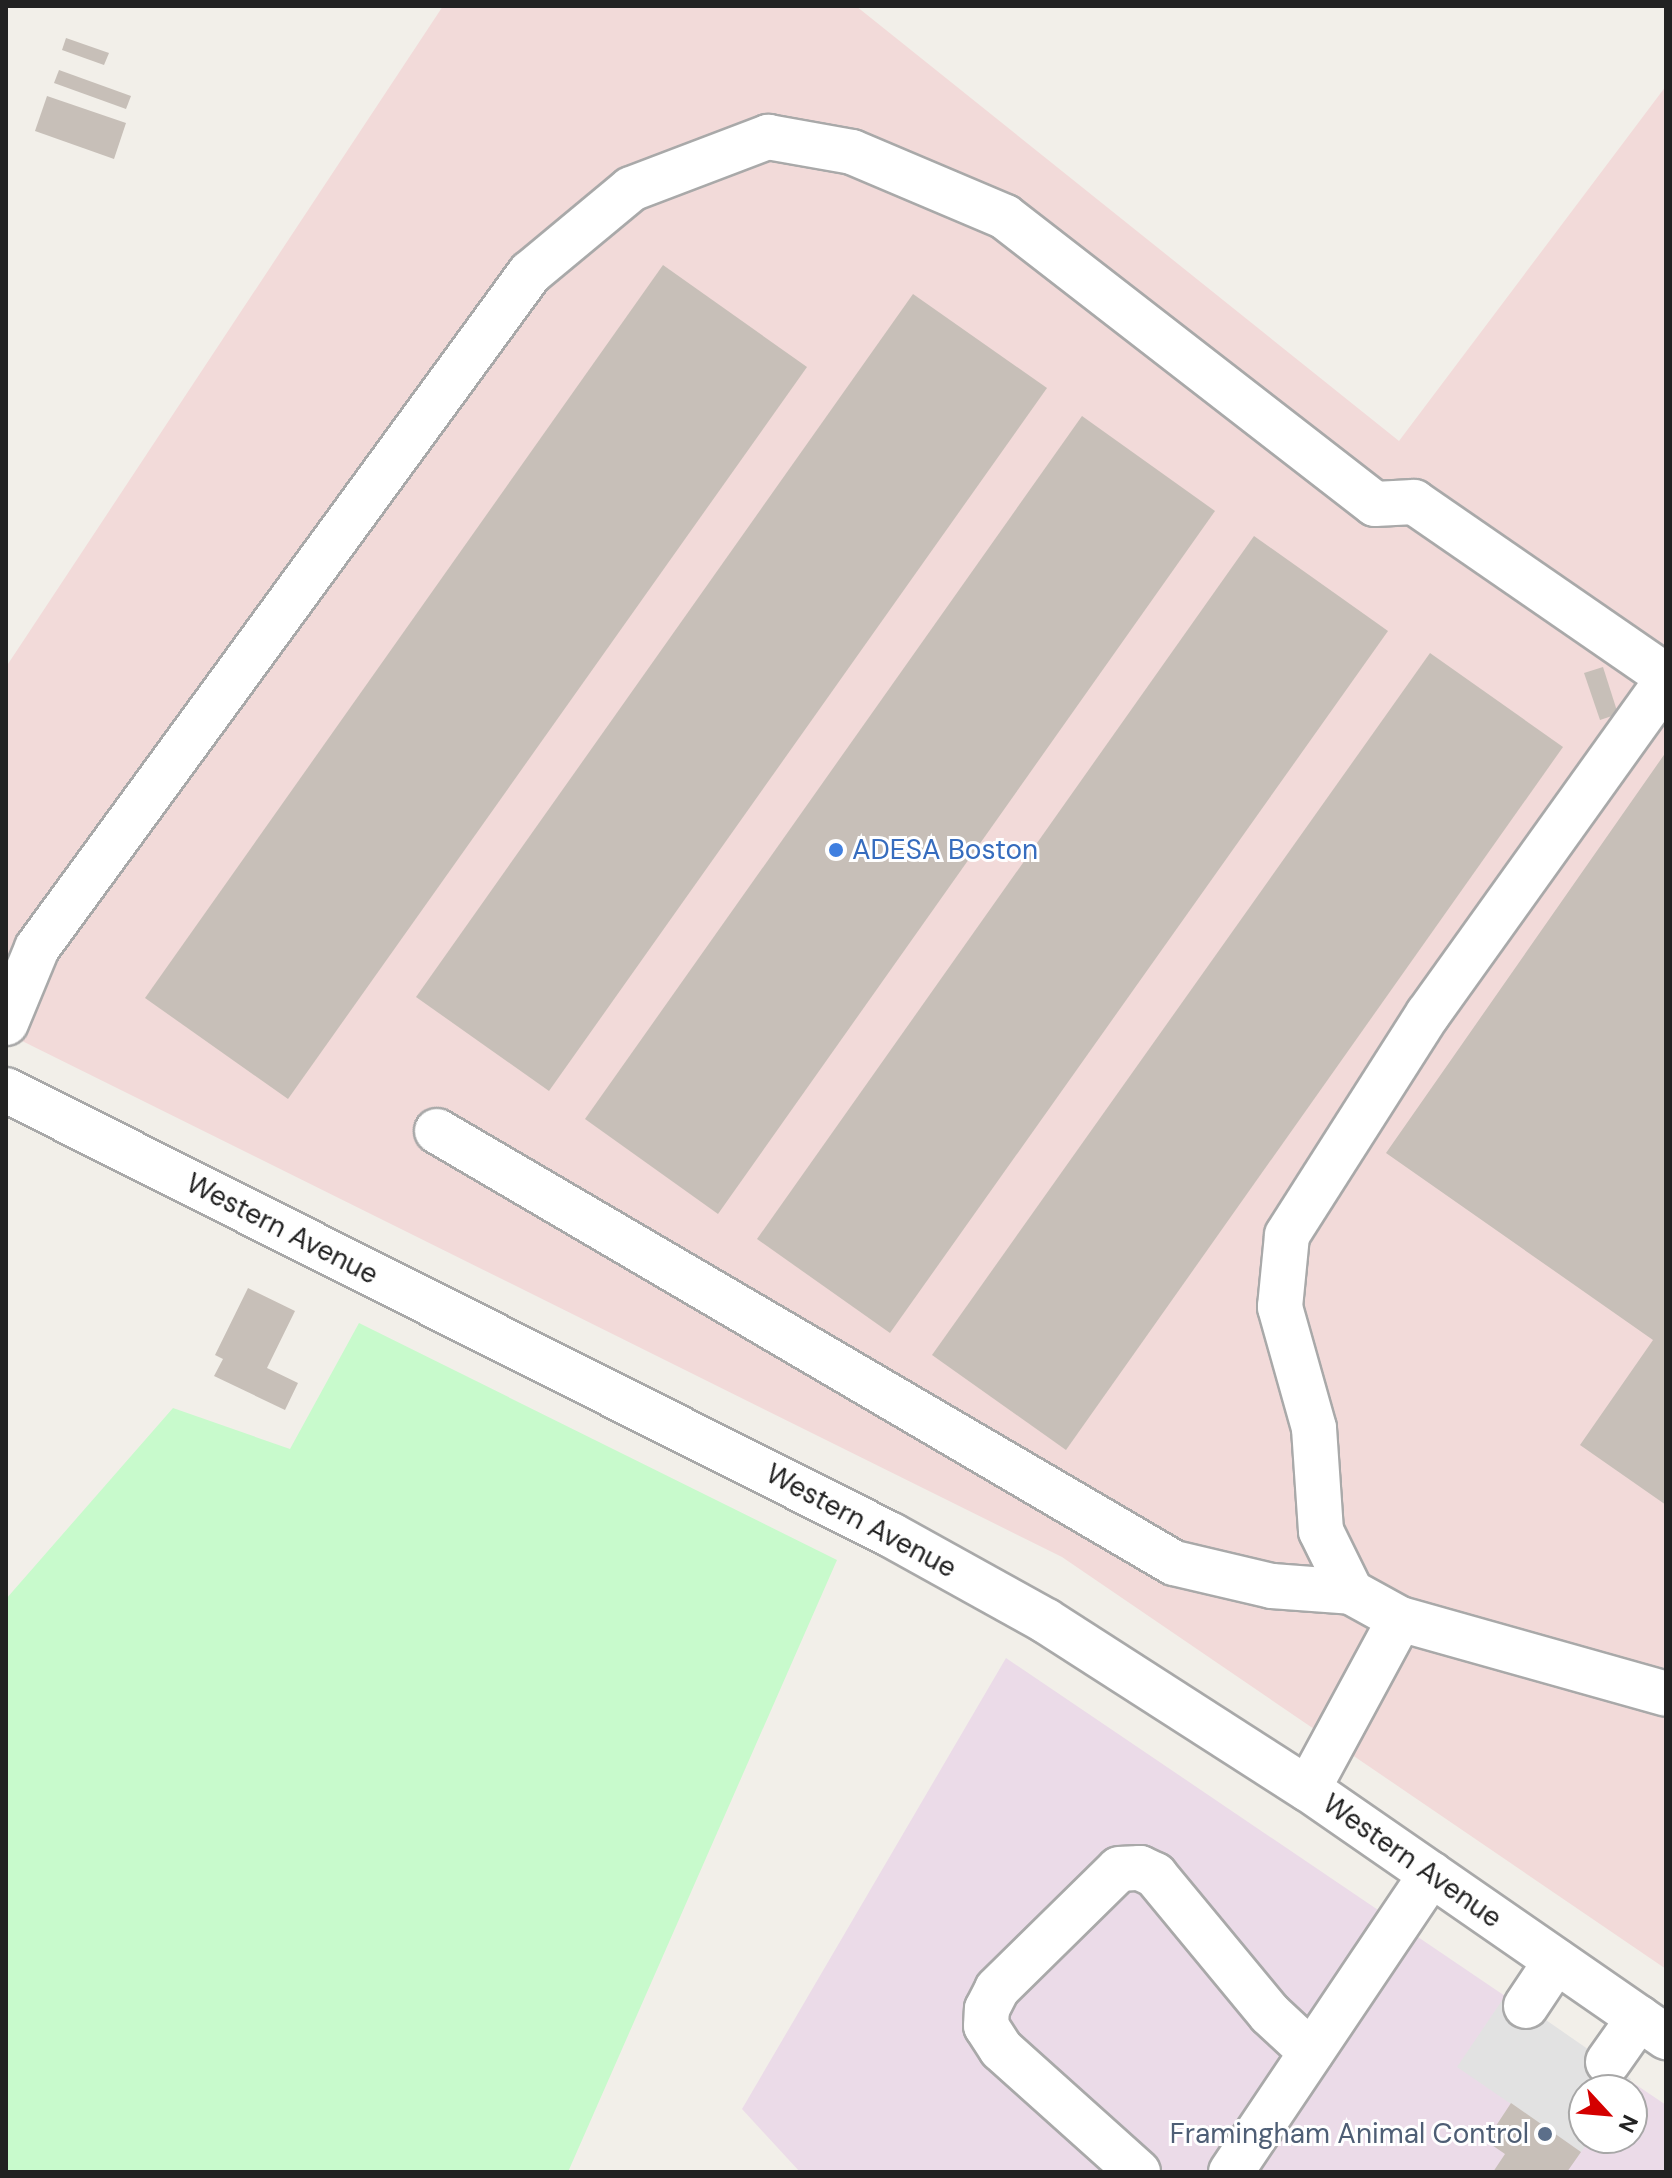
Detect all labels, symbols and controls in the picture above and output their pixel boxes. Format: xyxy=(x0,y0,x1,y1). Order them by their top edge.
place label: ADESA Boston xyxy=(852,833,1038,867)
marker: ADESA Boston xyxy=(827,841,845,859)
street label: Western Avenue xyxy=(181,1166,383,1292)
street label: Western Avenue xyxy=(760,1457,962,1585)
street label: Western Avenue xyxy=(1316,1787,1508,1935)
north arrow xyxy=(1568,2074,1648,2154)
text: N xyxy=(1612,2110,1645,2137)
place label: Framingham Animal Control xyxy=(1170,2117,1529,2151)
marker: Framingham Animal Control xyxy=(1536,2125,1554,2143)

